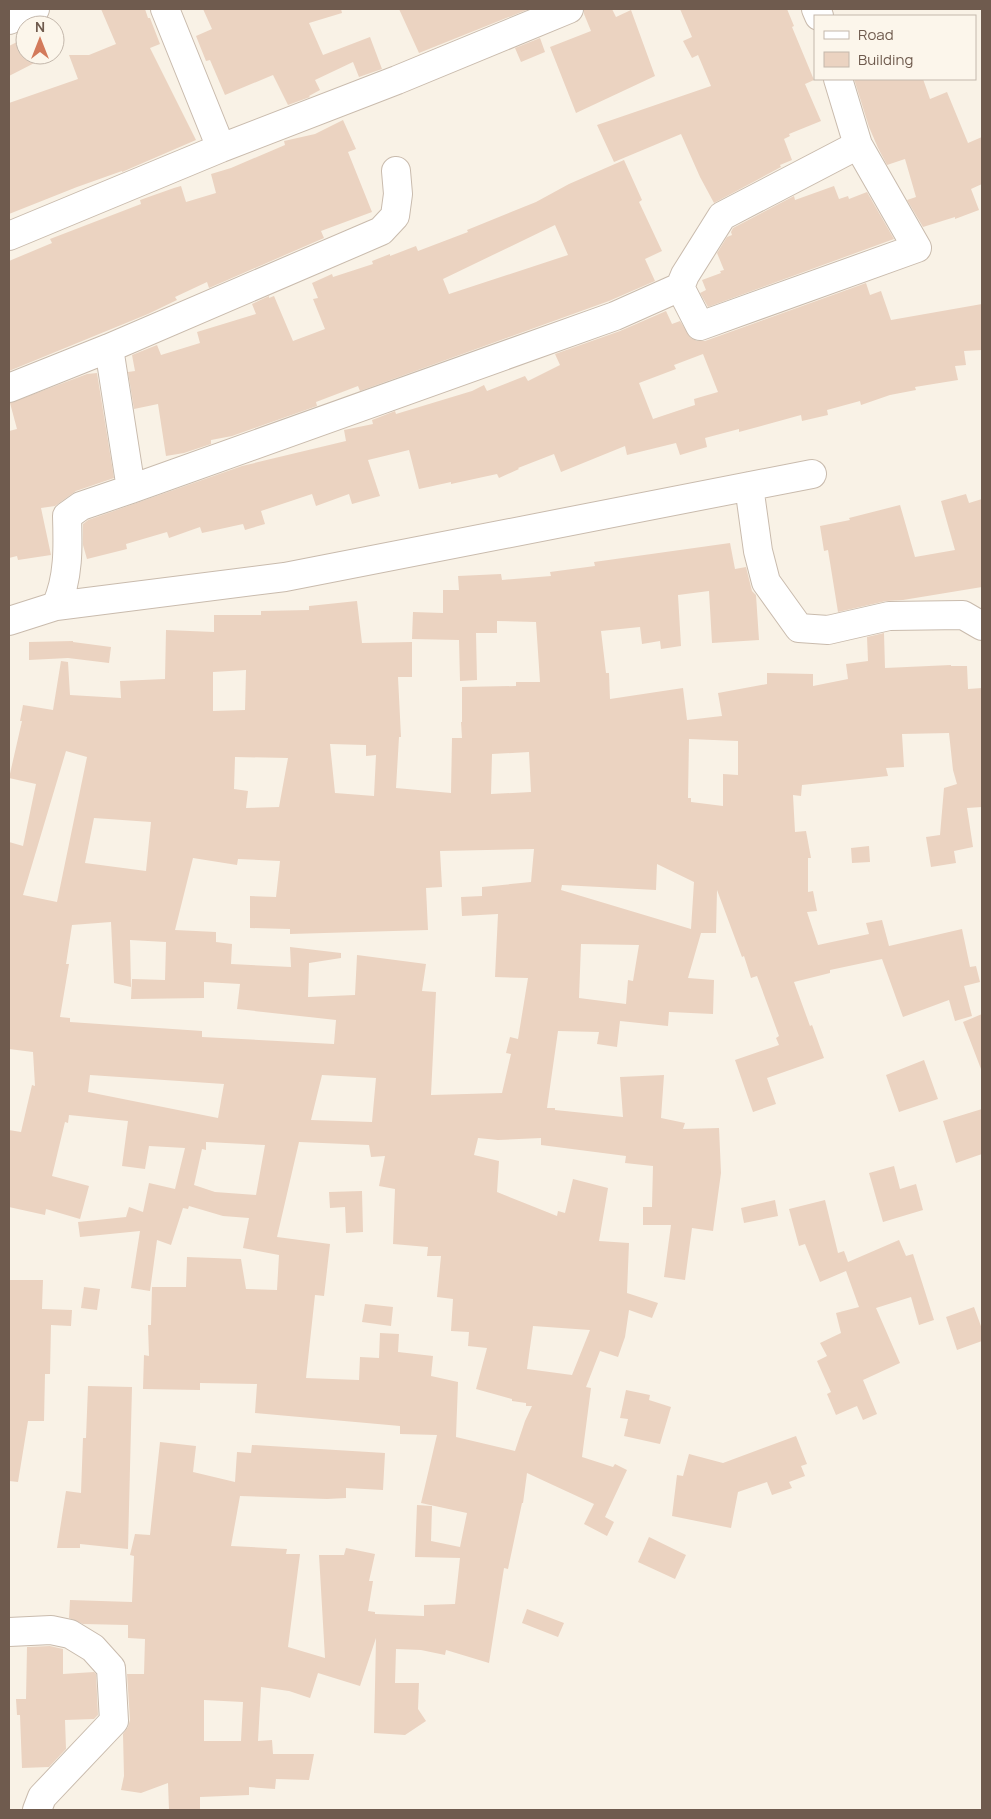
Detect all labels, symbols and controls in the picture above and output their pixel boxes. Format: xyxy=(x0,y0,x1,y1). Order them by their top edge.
north arrow xyxy=(15,15,65,65)
legend xyxy=(814,15,976,80)
text: N xyxy=(35,17,45,36)
text: Road xyxy=(858,24,894,45)
text: Building xyxy=(858,49,913,70)

